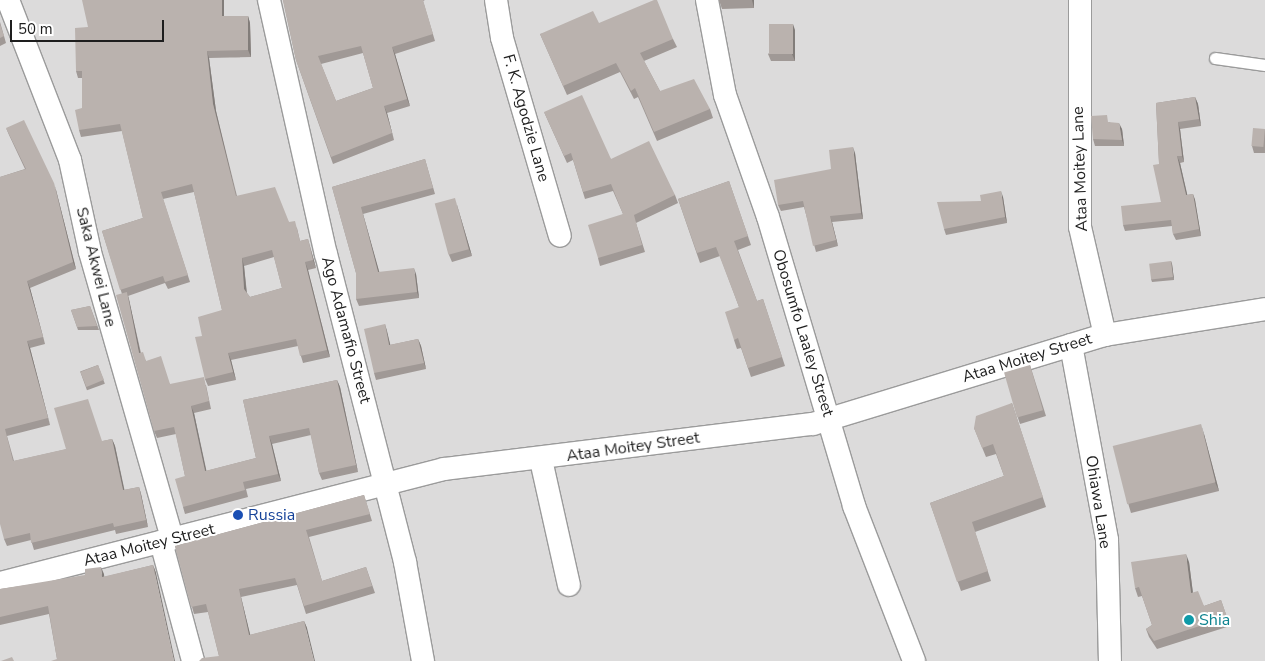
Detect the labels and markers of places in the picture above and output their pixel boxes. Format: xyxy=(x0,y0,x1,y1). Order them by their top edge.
place label: Russia xyxy=(248,505,295,525)
marker: Russia xyxy=(232,509,244,521)
place label: Shia xyxy=(1199,610,1230,630)
marker: Shia xyxy=(1183,614,1195,626)

